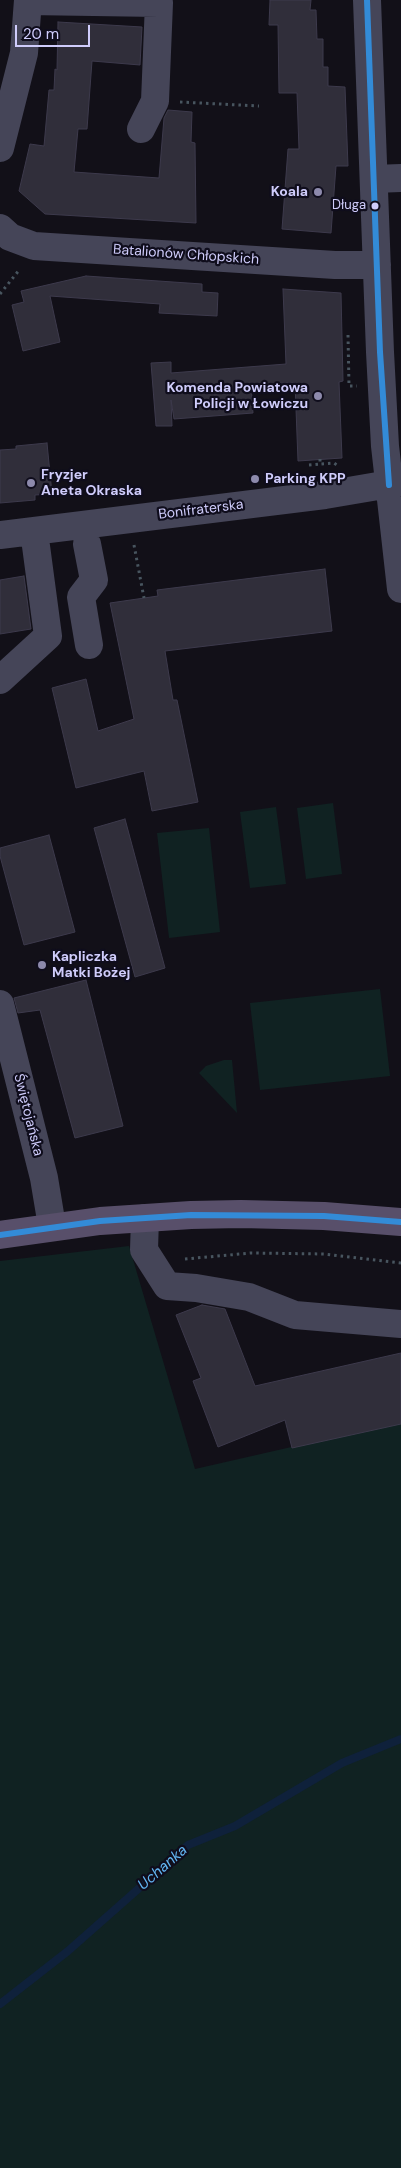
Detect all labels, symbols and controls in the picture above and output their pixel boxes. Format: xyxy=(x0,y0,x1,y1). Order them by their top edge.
scale bar xyxy=(18,15,92,47)
text: 20 m xyxy=(23,24,59,44)
place label: Koala xyxy=(271,184,308,200)
marker: Koala xyxy=(312,186,324,198)
place label: Długa xyxy=(332,198,366,214)
marker: Długa xyxy=(370,201,380,211)
street label: Batalionów Chłopskich xyxy=(112,242,260,268)
place label: Komenda Powiatowa Policji w Łowiczu xyxy=(167,380,308,412)
marker: Komenda Powiatowa Policji w Łowiczu xyxy=(312,390,324,402)
place label: Fryzjer Aneta Okraska xyxy=(41,467,142,500)
place label: Parking KPP xyxy=(265,471,346,487)
marker: Parking KPP xyxy=(249,473,261,485)
marker: Fryzjer Aneta Okraska xyxy=(25,477,37,489)
street label: Bonifraterska xyxy=(158,496,244,524)
place label: Kapliczka Matki Bożej xyxy=(52,949,130,982)
marker: Kapliczka Matki Bożej xyxy=(36,959,48,971)
street label: Świętojańska xyxy=(10,1072,46,1158)
water label: Uchanka xyxy=(135,1842,191,1894)

